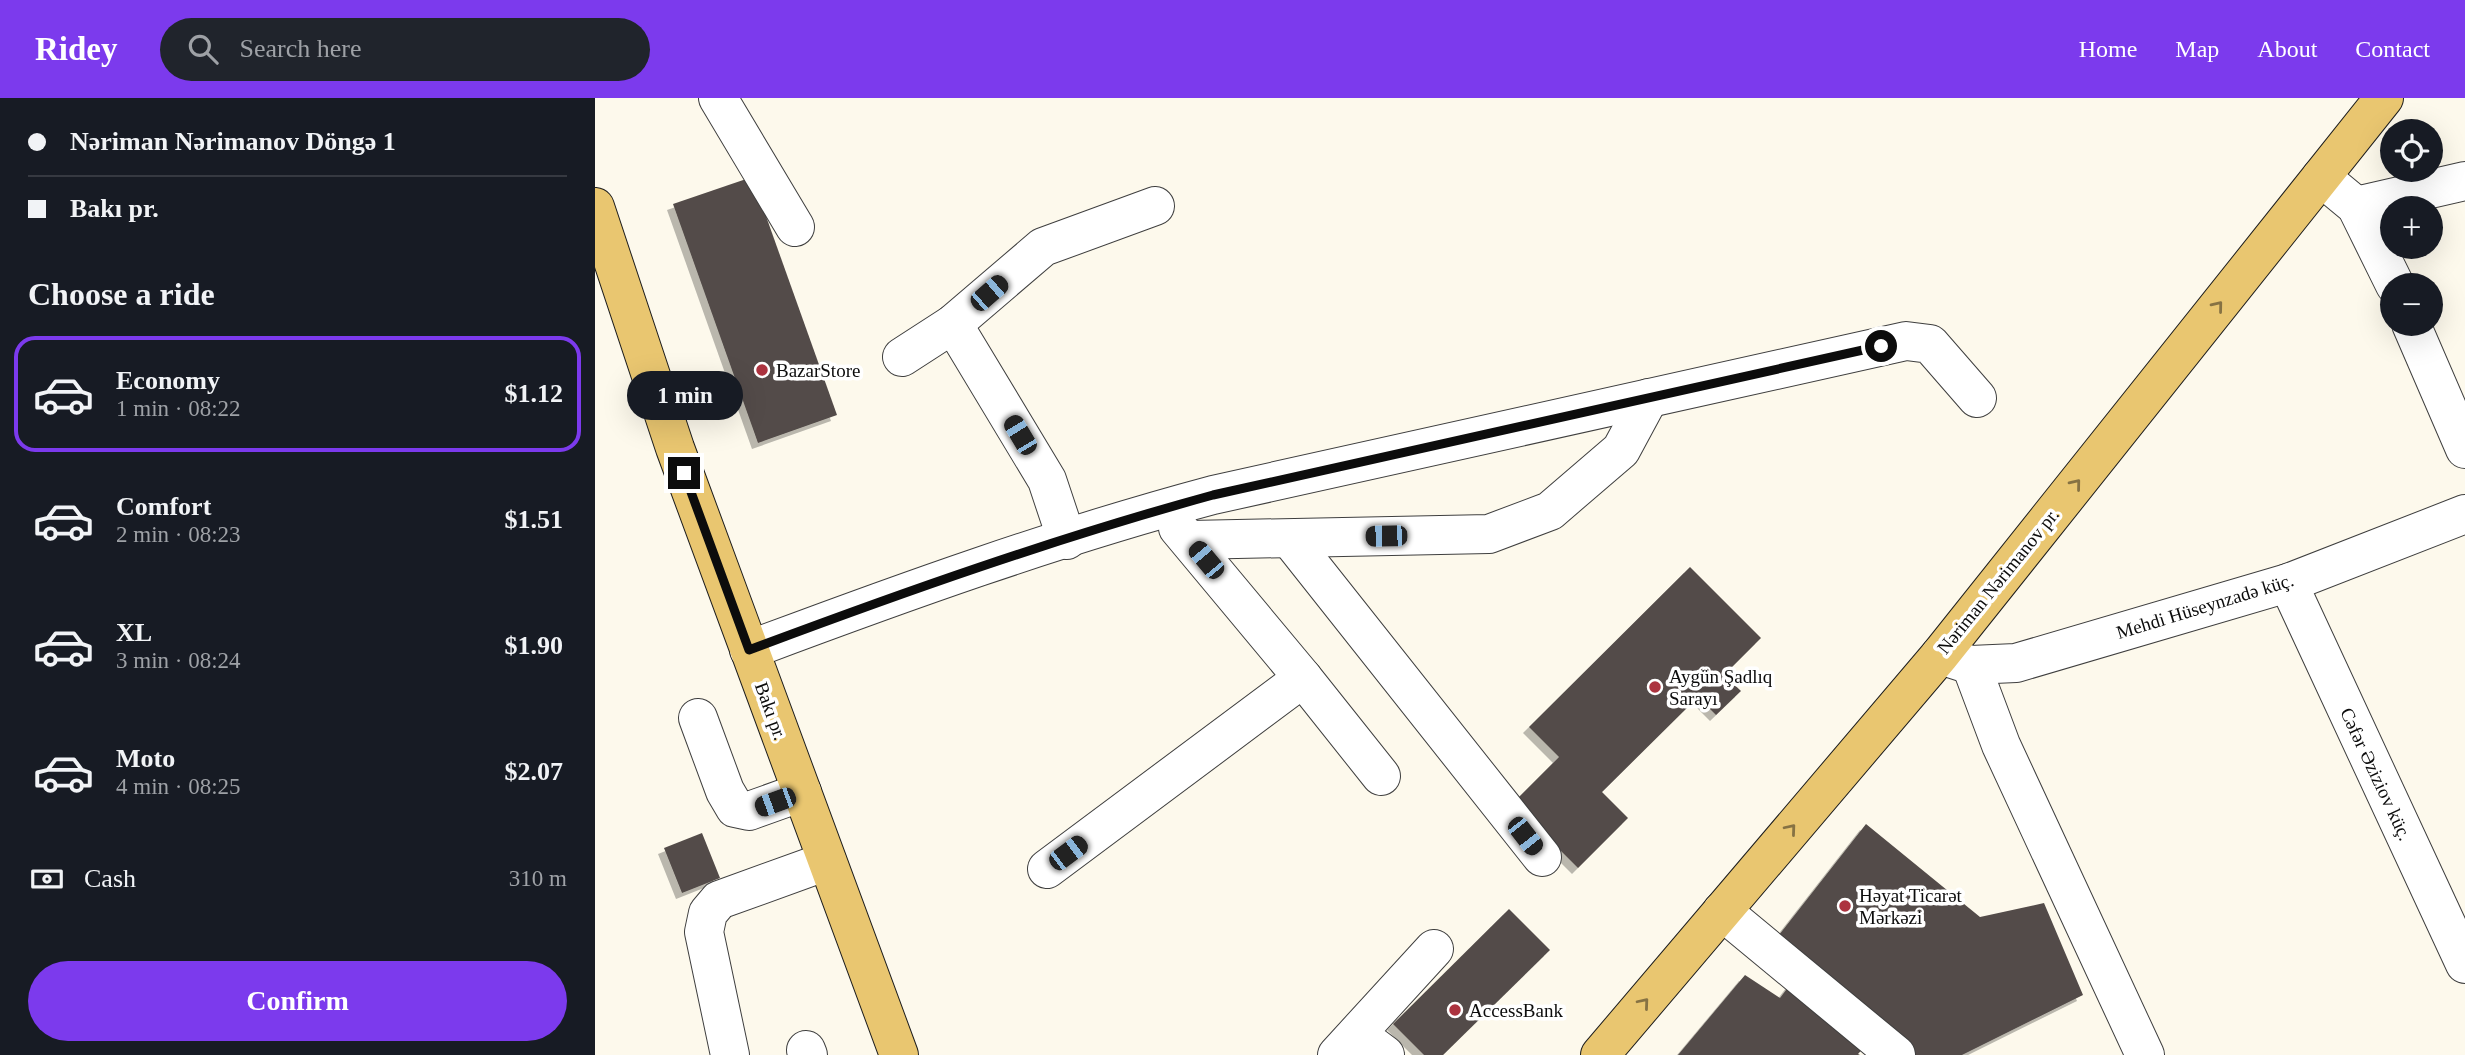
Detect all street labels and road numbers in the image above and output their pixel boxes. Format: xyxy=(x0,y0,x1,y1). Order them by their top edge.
street label: Nəriman Nərimanov pr. xyxy=(1933,504,2063,658)
street label: Mehdi Hüseynzadə küç. xyxy=(2114,569,2296,643)
street label: Bakı pr. xyxy=(751,679,791,743)
street label: Cəfər Əziziov küç. xyxy=(2336,704,2416,844)

